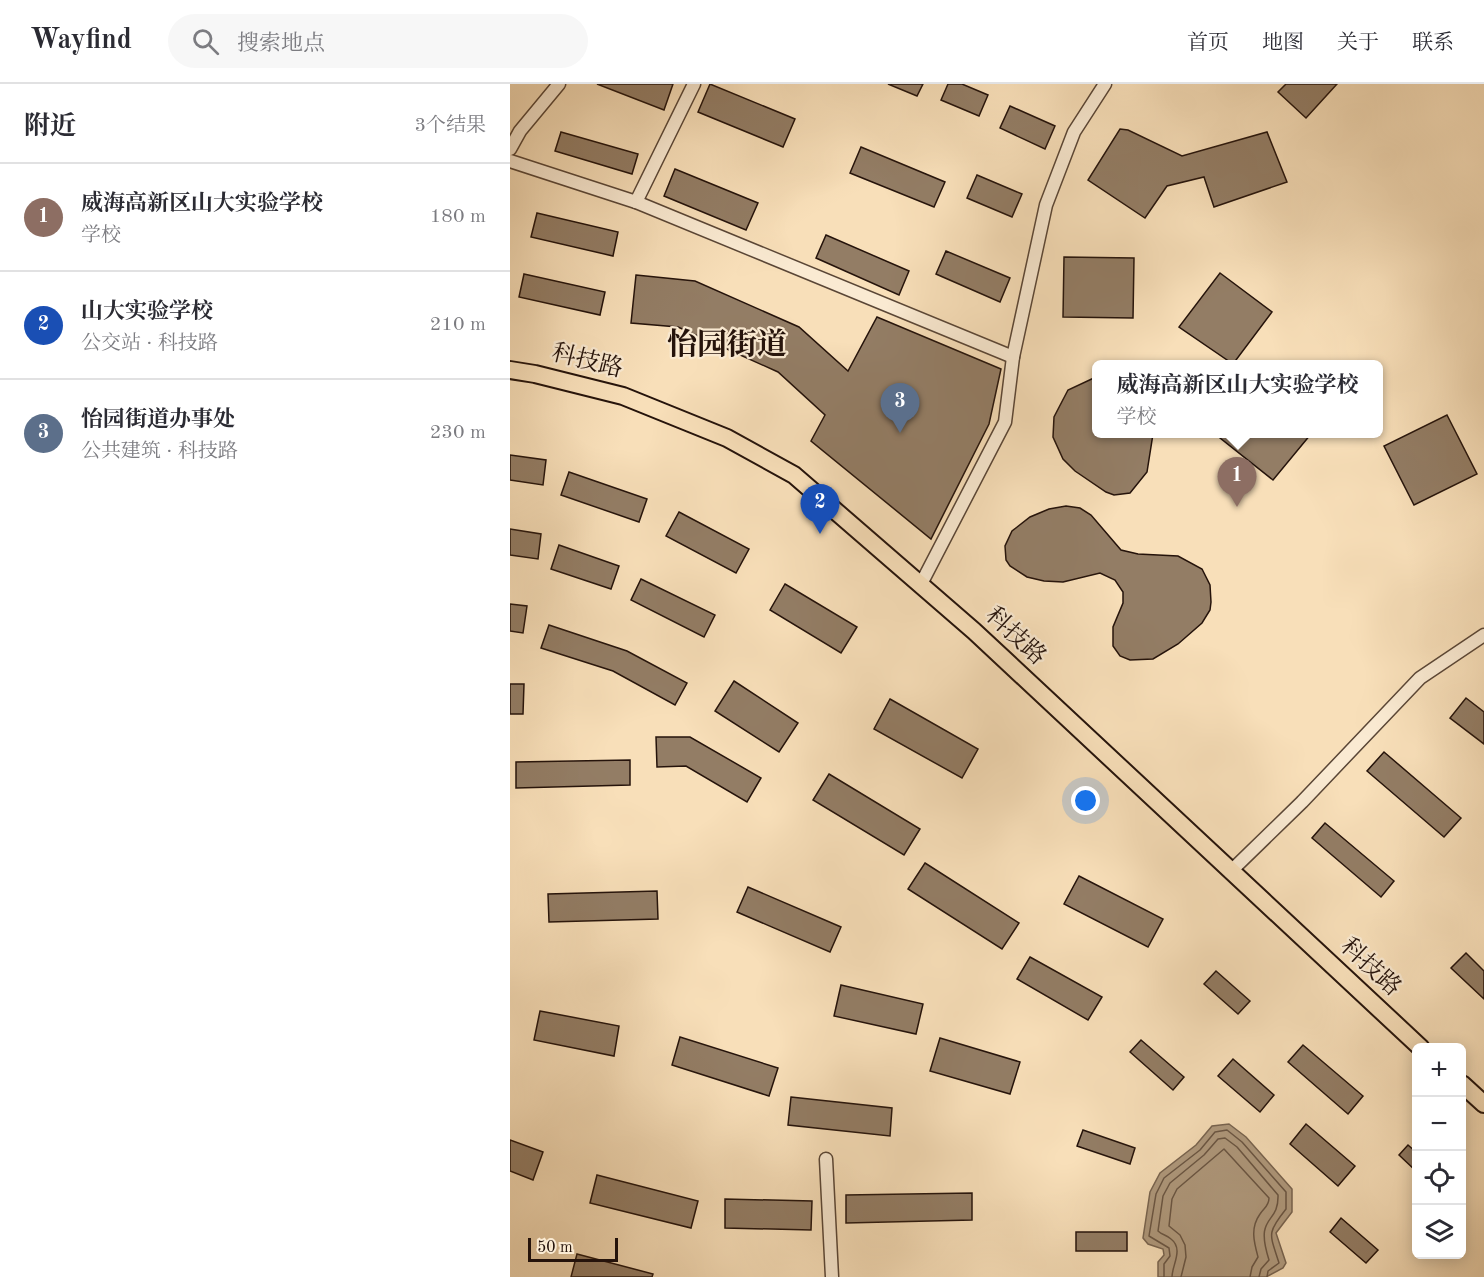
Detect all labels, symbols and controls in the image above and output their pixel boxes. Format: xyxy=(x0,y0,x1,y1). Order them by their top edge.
search box xyxy=(168,14,588,68)
icon: search xyxy=(189,25,222,58)
text: Wayfind xyxy=(30,27,132,55)
text: 搜索地点 xyxy=(237,33,325,55)
text: 首页 xyxy=(1187,33,1229,54)
text: 地图 xyxy=(1262,33,1304,54)
text: 关于 xyxy=(1337,33,1379,54)
text: 联系 xyxy=(1412,33,1454,54)
text: 附近 xyxy=(24,114,76,140)
text: 3个结果 xyxy=(414,116,486,136)
text: 威海高新区山大实验学校 xyxy=(81,193,323,215)
text: 1 xyxy=(38,207,49,227)
text: 180 m xyxy=(430,207,486,227)
text: 学校 xyxy=(81,226,121,246)
text: 山大实验学校 xyxy=(81,301,213,323)
text: 2 xyxy=(38,315,49,335)
text: 210 m xyxy=(430,315,486,335)
district label: 怡园街道 xyxy=(667,328,787,361)
text: 公交站 · 科技路 xyxy=(81,334,218,354)
street label: 科技路 xyxy=(549,339,626,382)
popup xyxy=(1092,360,1383,438)
text: 威海高新区山大实验学校 xyxy=(1116,375,1359,397)
pin: 3 xyxy=(880,384,920,433)
text: 学校 xyxy=(1116,408,1156,428)
text: 怡园街道办事处 xyxy=(81,409,235,431)
text: 3 xyxy=(38,423,49,443)
text: 230 m xyxy=(430,423,486,443)
text: 公共建筑 · 科技路 xyxy=(81,442,238,462)
pin: 1 xyxy=(1218,458,1256,507)
pin: 2 xyxy=(800,484,840,534)
street label: 科技路 xyxy=(980,601,1052,670)
your location xyxy=(1071,786,1100,815)
street label: 科技路 xyxy=(1335,932,1407,1001)
map controls xyxy=(1412,1043,1466,1259)
button: + xyxy=(1412,1043,1466,1097)
button: − xyxy=(1412,1097,1466,1151)
button: locate xyxy=(1412,1151,1466,1205)
button: layers xyxy=(1412,1205,1466,1259)
scale bar xyxy=(528,1235,618,1262)
text: 50 m xyxy=(537,1240,573,1256)

